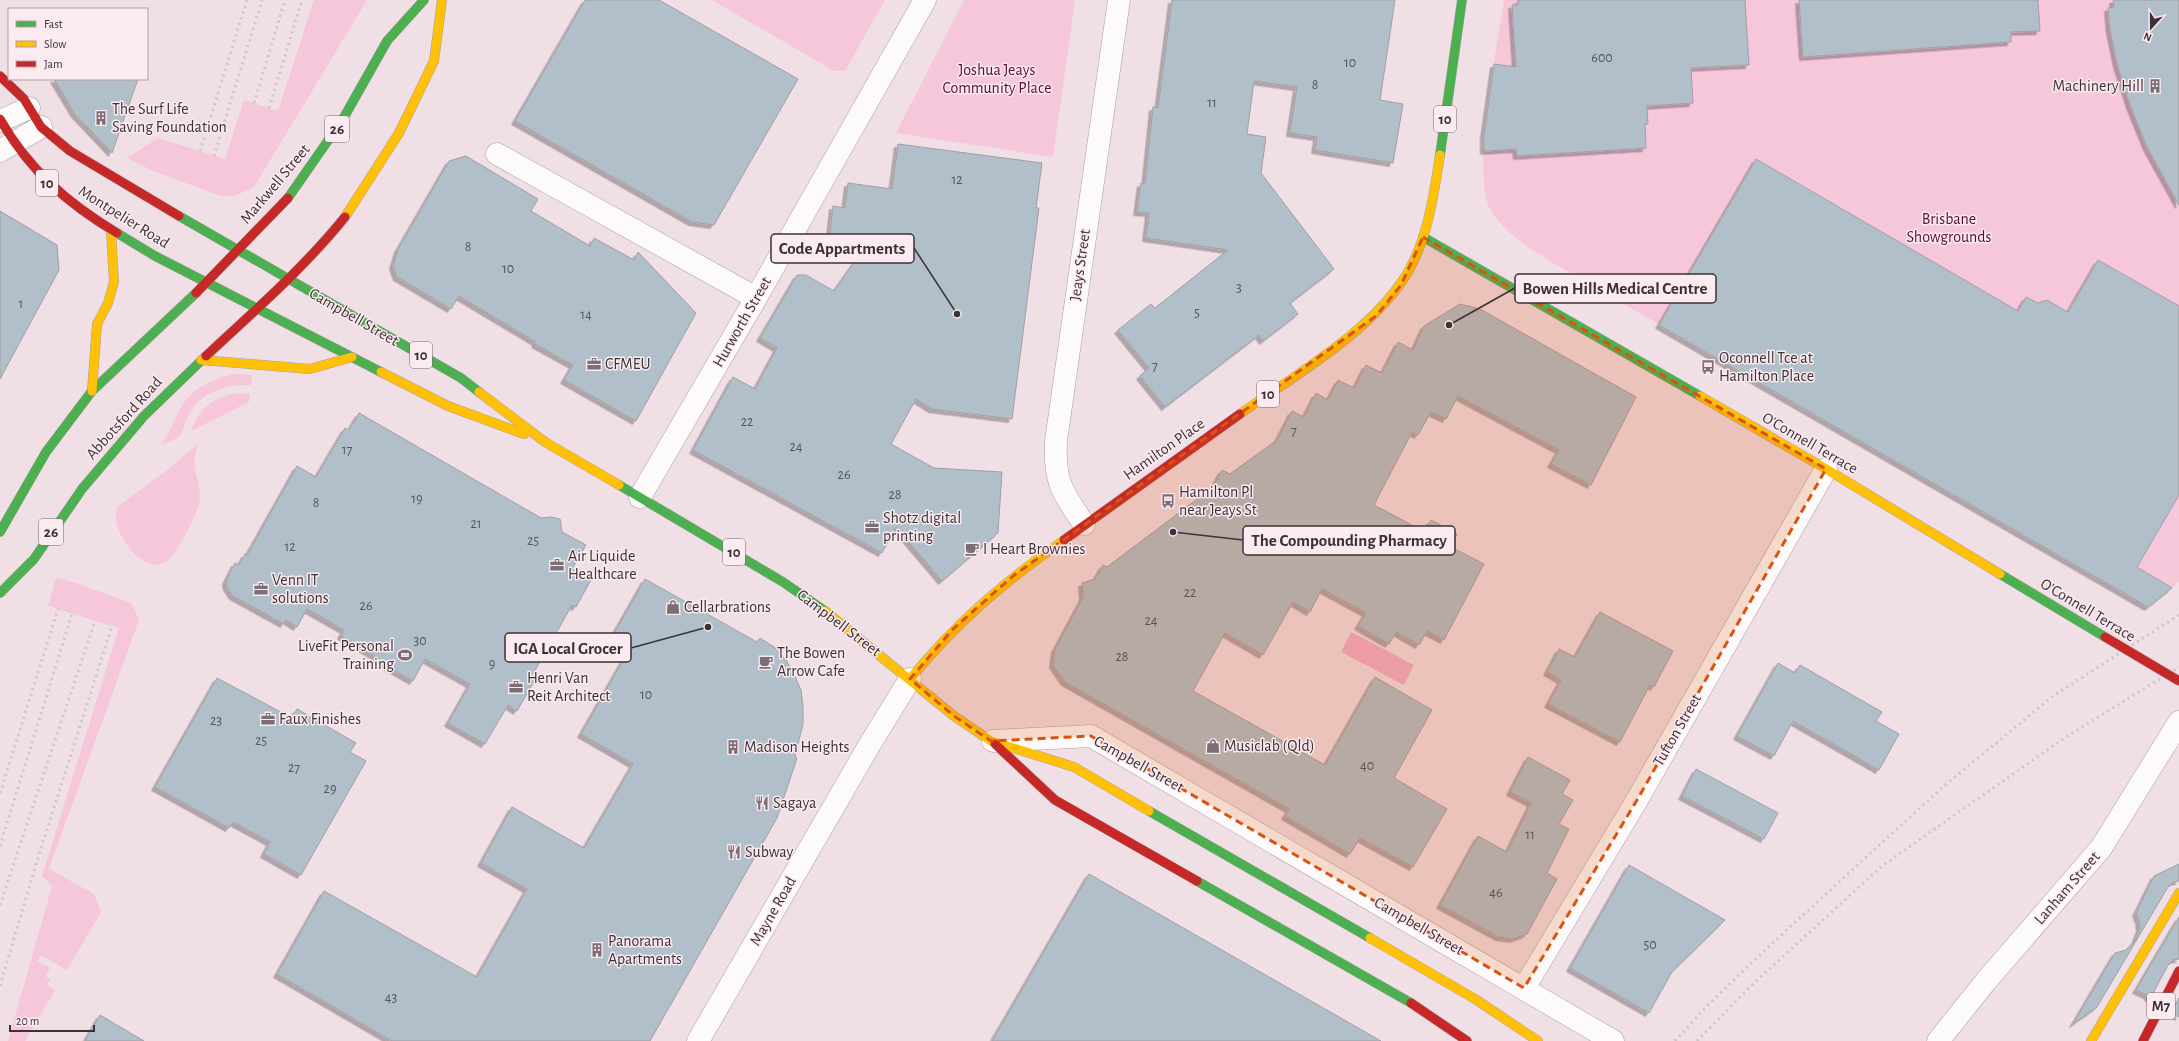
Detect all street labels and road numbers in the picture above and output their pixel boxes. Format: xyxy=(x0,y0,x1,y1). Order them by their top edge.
road number: 10 xyxy=(1434,106,1456,132)
road number: 26 xyxy=(325,116,349,142)
street label: Markwell Street xyxy=(237,141,313,227)
road number: 10 xyxy=(36,170,58,196)
street label: Montpelier Road xyxy=(76,183,172,251)
street label: Jeays Street xyxy=(1067,228,1094,302)
street label: Hurworth Street xyxy=(710,274,774,370)
street label: Campbell Street xyxy=(307,285,401,349)
road number: 10 xyxy=(410,342,432,368)
street label: Abbotsford Road xyxy=(83,374,165,462)
road number: 10 xyxy=(1257,381,1279,407)
street label: O'Connell Terrace xyxy=(1759,409,1861,477)
street label: Hamilton Place xyxy=(1120,415,1208,483)
road number: 26 xyxy=(39,519,63,545)
road number: 10 xyxy=(723,539,745,565)
street label: O'Connell Terrace xyxy=(2038,575,2138,645)
street label: Campbell Street xyxy=(794,586,884,660)
street label: Tufton Street xyxy=(1650,691,1704,769)
street label: Campbell Street xyxy=(1091,733,1187,795)
street label: Lanham Street xyxy=(2031,848,2103,928)
street label: Mayne Road xyxy=(747,874,800,949)
street label: Campbell Street xyxy=(1372,894,1466,958)
road number: M7 xyxy=(2147,993,2175,1019)

